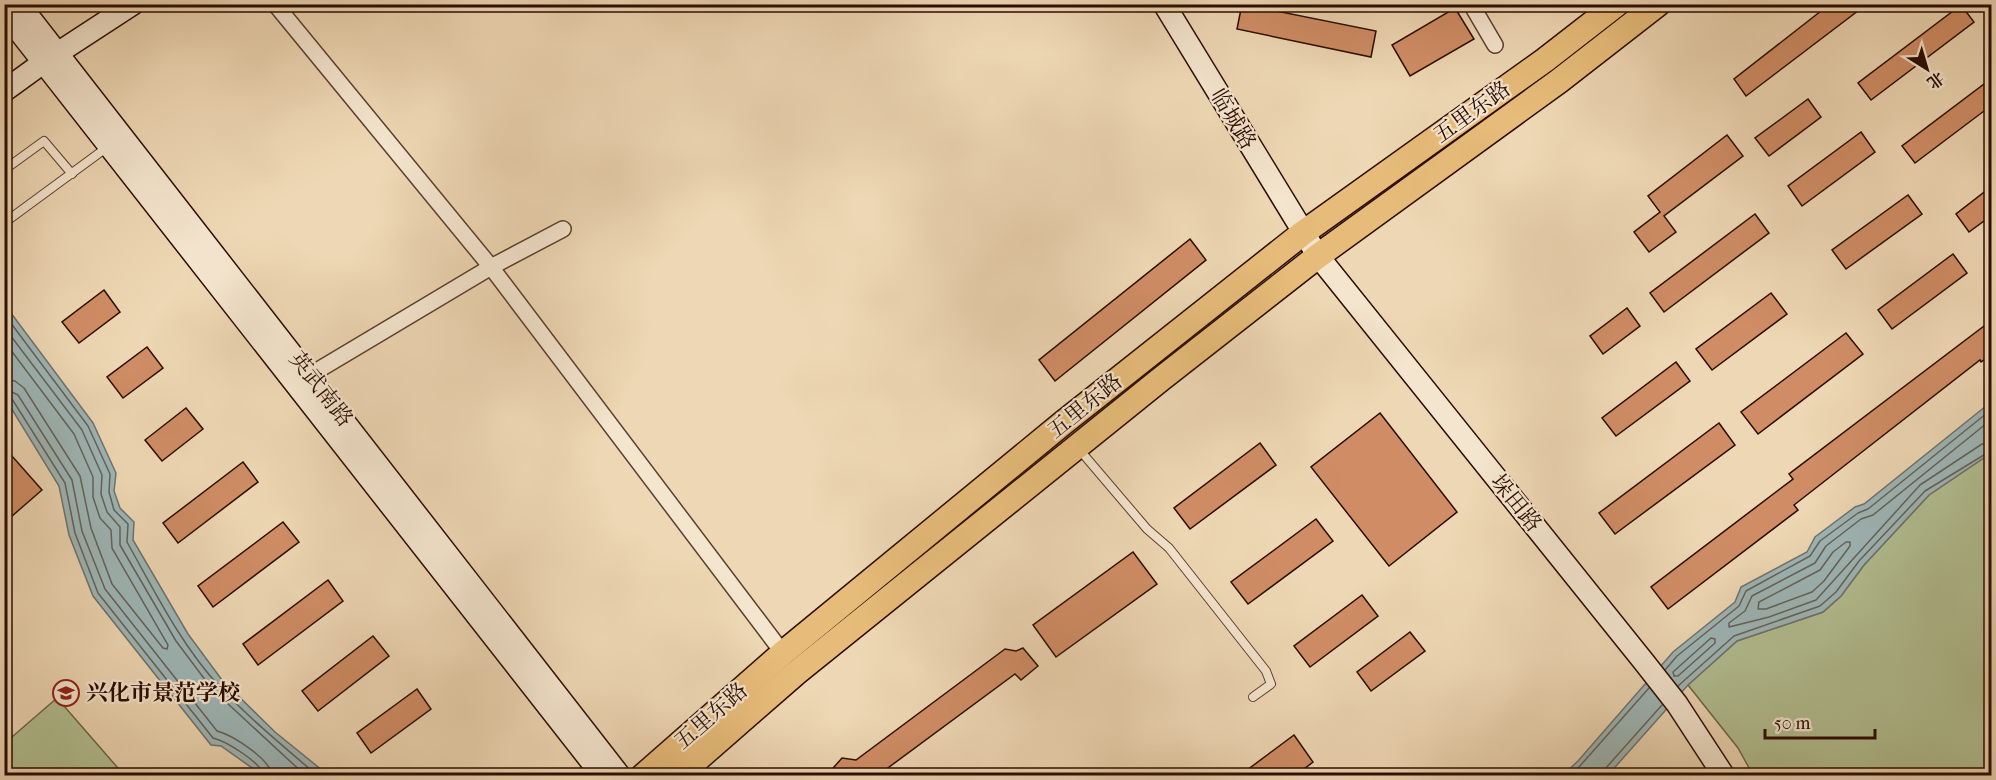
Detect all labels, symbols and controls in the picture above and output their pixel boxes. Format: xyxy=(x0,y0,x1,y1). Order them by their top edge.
north arrow xyxy=(1897,39,1957,99)
text: 北 xyxy=(1924,68,1948,93)
street label: 五里东路 xyxy=(1429,76,1515,148)
street label: 临城路 xyxy=(1205,84,1261,154)
street label: 英武南路 xyxy=(284,346,358,432)
street label: 五里东路 xyxy=(1043,368,1127,444)
street label: 垛田路 xyxy=(1485,469,1547,537)
street label: 五里东路 xyxy=(669,677,753,755)
school or university icon: 兴化市景范学校 xyxy=(51,678,81,708)
place label: 兴化市景范学校 xyxy=(86,680,240,706)
scale bar xyxy=(1765,702,1874,740)
text: 50 m xyxy=(1774,713,1811,734)

